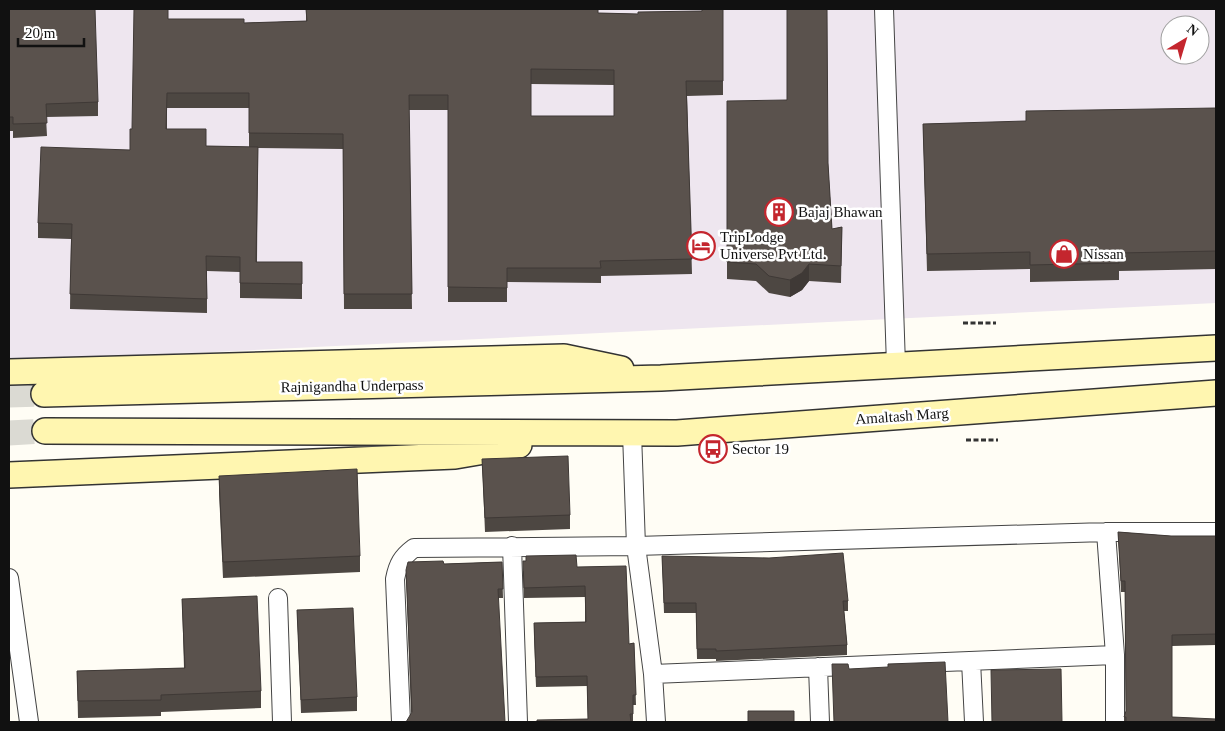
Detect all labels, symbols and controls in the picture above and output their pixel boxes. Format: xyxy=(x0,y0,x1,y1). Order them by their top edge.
scale bar xyxy=(18,15,84,47)
north arrow xyxy=(1160,15,1210,65)
text: N xyxy=(1184,21,1201,39)
text: 20 m xyxy=(25,25,56,41)
building icon: Bajaj Bhawan xyxy=(764,197,794,227)
place label: Bajaj Bhawan xyxy=(798,204,883,220)
place label: TripLodge Universe Pvt Ltd. xyxy=(720,229,826,262)
hotel icon: TripLodge Universe Pvt Ltd. xyxy=(686,231,716,261)
shop icon: Nissan xyxy=(1049,239,1079,269)
place label: Nissan xyxy=(1083,246,1124,262)
street label: Rajnigandha Underpass xyxy=(280,377,424,395)
street label: Amaltash Marg xyxy=(855,405,950,427)
bus stop icon: Sector 19 xyxy=(698,434,728,464)
place label: Sector 19 xyxy=(732,441,789,457)

